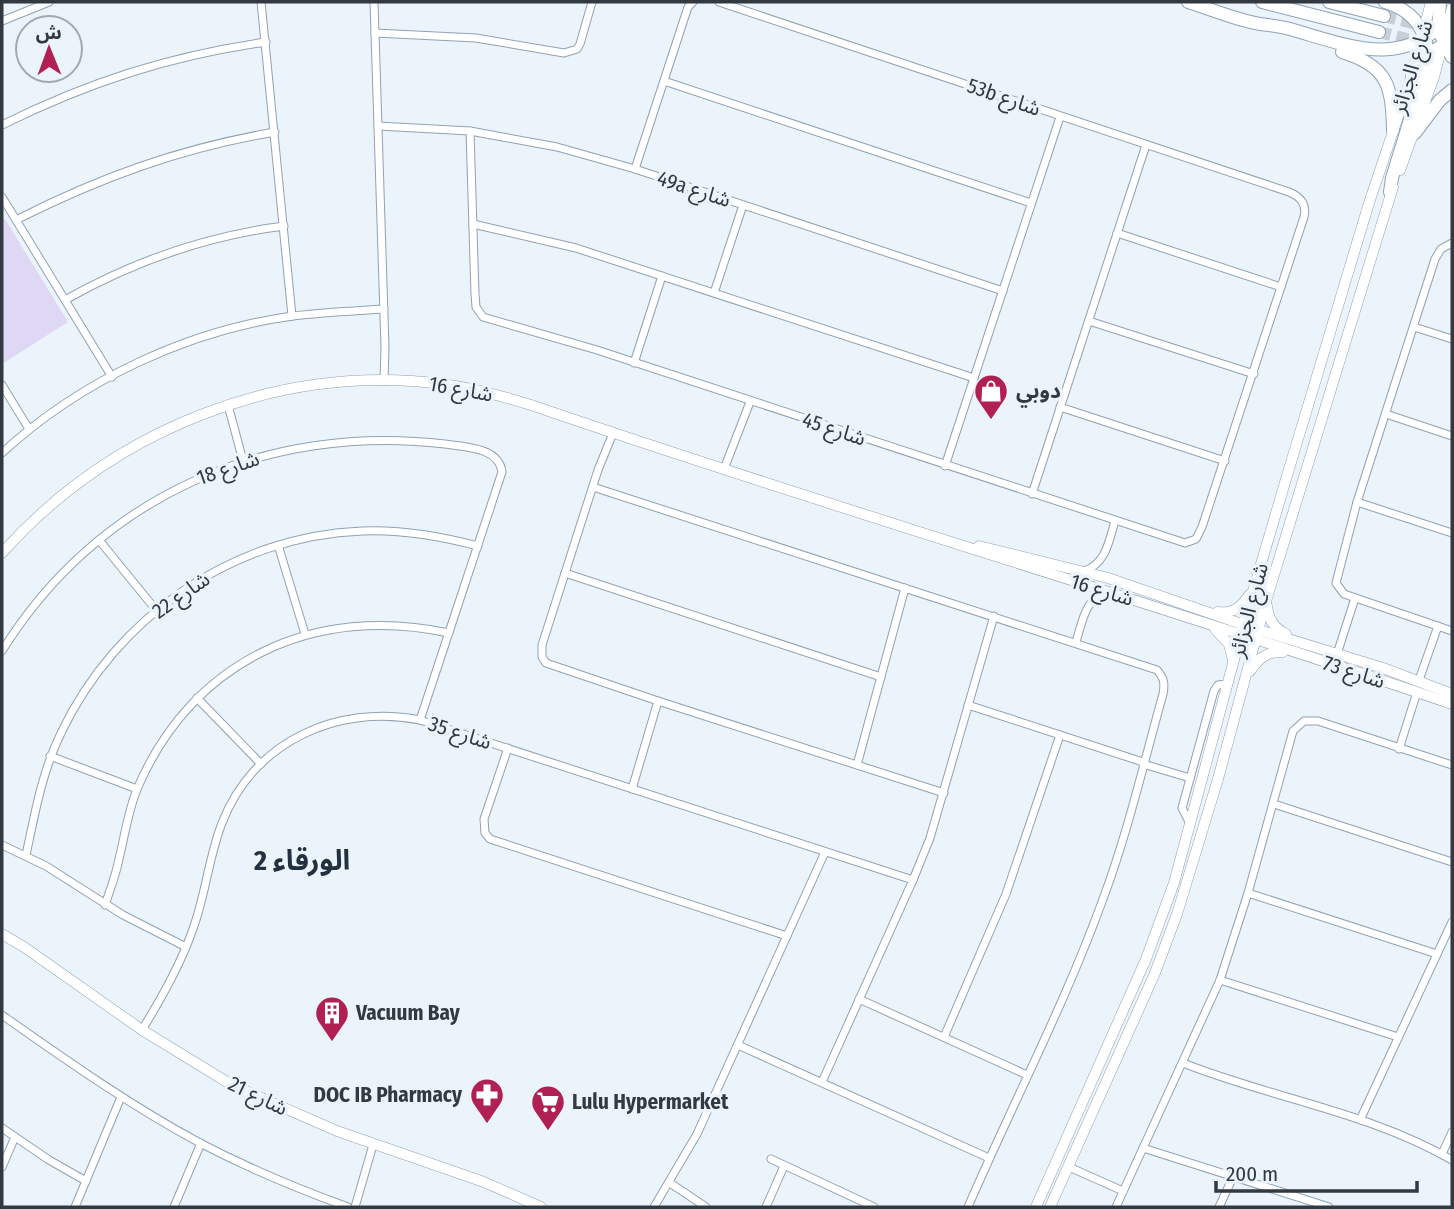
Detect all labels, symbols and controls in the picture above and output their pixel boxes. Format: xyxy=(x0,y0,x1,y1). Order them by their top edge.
north arrow xyxy=(14,14,84,84)
street label: شارع الجزائر xyxy=(1385,17,1440,118)
text: ش xyxy=(35,21,62,44)
street label: 53b شارع xyxy=(963,72,1044,124)
street label: 49a شارع xyxy=(653,165,734,215)
street label: شارع 16 xyxy=(427,371,495,409)
shop icon: دوبي xyxy=(972,372,1010,421)
place label: دوبي xyxy=(1016,378,1061,408)
street label: شارع 45 xyxy=(798,407,869,453)
street label: شارع 18 xyxy=(193,445,263,493)
street label: شارع الجزائر xyxy=(1224,560,1276,661)
street label: شارع 22 xyxy=(147,566,216,626)
street label: شارع 16 xyxy=(1067,568,1137,614)
street label: شارع 73 xyxy=(1319,650,1388,696)
street label: شارع 35 xyxy=(424,711,495,757)
district label: الورقاء 2 xyxy=(253,844,350,877)
building icon: Vacuum Bay xyxy=(313,994,351,1043)
place label: Vacuum Bay xyxy=(355,1000,461,1026)
street label: شارع 21 xyxy=(223,1071,292,1123)
pharmacy icon: DOC IB Pharmacy xyxy=(468,1076,506,1125)
place label: DOC IB Pharmacy xyxy=(313,1082,463,1108)
supermarket icon: Lulu Hypermarket xyxy=(529,1083,567,1132)
place label: Lulu Hypermarket xyxy=(572,1089,729,1115)
scale bar xyxy=(1216,1150,1417,1194)
text: 200 m xyxy=(1226,1161,1278,1187)

